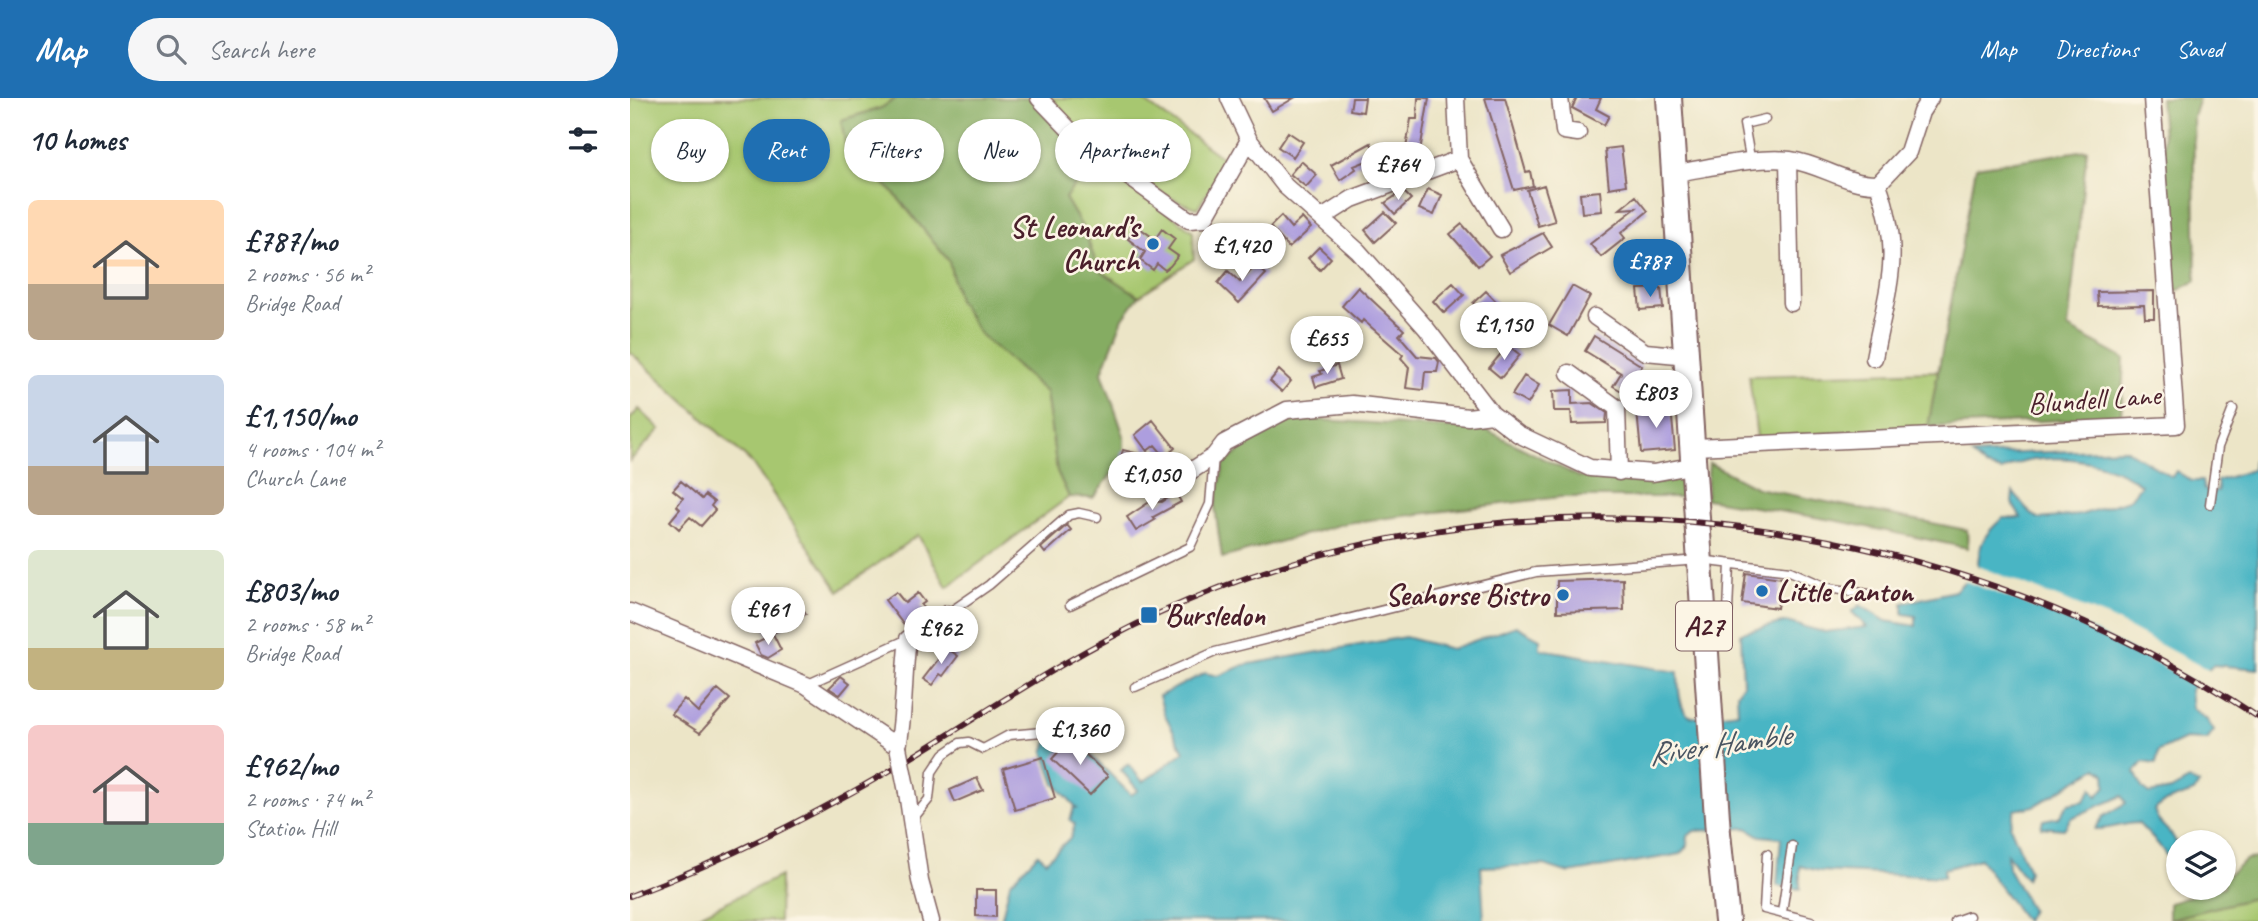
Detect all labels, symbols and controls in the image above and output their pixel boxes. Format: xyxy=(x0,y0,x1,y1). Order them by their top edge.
search box xyxy=(128,18,618,81)
text: Map xyxy=(35,28,86,70)
icon: search xyxy=(152,30,190,68)
text: Search here xyxy=(208,33,314,66)
text: Map xyxy=(1980,34,2017,64)
text: Directions xyxy=(2055,34,2138,64)
text: Saved xyxy=(2176,34,2223,64)
chip: Buy xyxy=(651,119,729,182)
chip: Rent xyxy=(743,119,830,182)
chip: Filters xyxy=(844,119,944,182)
chip: New xyxy=(958,119,1041,182)
chip: Apartment xyxy=(1055,119,1191,182)
text: 10 homes xyxy=(28,121,126,159)
icon: filters xyxy=(564,121,602,159)
pin: £764 xyxy=(1357,142,1439,202)
text: £764 xyxy=(1377,150,1419,179)
place label: St Leonard’s Church xyxy=(1009,208,1142,280)
text: £787/mo xyxy=(245,222,337,260)
pin: £1,420 xyxy=(1185,223,1299,283)
icon: home xyxy=(84,228,168,312)
text: £1,420 xyxy=(1214,231,1270,260)
marker: St Leonard’s Church xyxy=(1145,236,1161,252)
pin: £787 xyxy=(1609,240,1691,299)
text: £787 xyxy=(1629,247,1671,276)
text: 2 rooms · 56 m² xyxy=(245,260,369,289)
text: Bridge Road xyxy=(245,289,339,318)
pin: £1,150 xyxy=(1447,302,1561,362)
text: £1,150 xyxy=(1476,310,1532,339)
pin: £655 xyxy=(1286,316,1368,376)
text: £655 xyxy=(1306,324,1348,353)
pin: £803 xyxy=(1615,370,1697,430)
street label: Blundell Lane xyxy=(2026,375,2164,423)
text: £803 xyxy=(1635,378,1677,407)
text: £1,150/mo xyxy=(245,397,356,435)
icon: home xyxy=(84,403,168,487)
text: 4 rooms · 104 m² xyxy=(245,435,380,464)
pin: £1,050 xyxy=(1095,452,1209,512)
text: £1,050 xyxy=(1124,460,1180,489)
text: Church Lane xyxy=(245,464,345,493)
text: £803/mo xyxy=(245,572,337,610)
place label: Little Canton xyxy=(1776,572,1915,610)
place label: Seahorse Bistro xyxy=(1385,576,1551,614)
icon: home xyxy=(84,578,168,662)
marker: Little Canton xyxy=(1754,583,1770,599)
marker: Seahorse Bistro xyxy=(1555,587,1571,603)
pin: £961 xyxy=(727,588,809,647)
text: £961 xyxy=(747,595,789,624)
place label: Bursledon xyxy=(1165,596,1266,634)
road number: A27 xyxy=(1676,602,1732,650)
marker: Bursledon xyxy=(1139,605,1159,625)
pin: £962 xyxy=(900,606,982,666)
text: 2 rooms · 58 m² xyxy=(245,610,369,639)
text: £962 xyxy=(920,614,962,643)
text: Bridge Road xyxy=(245,639,339,668)
pin: £1,360 xyxy=(1023,708,1137,767)
water label: River Hamble xyxy=(1646,714,1797,775)
text: £1,360 xyxy=(1052,715,1108,744)
text: £962/mo xyxy=(245,747,338,785)
icon: home xyxy=(84,753,168,837)
text: 2 rooms · 74 m² xyxy=(245,785,369,814)
text: Station Hill xyxy=(245,814,336,843)
map controls xyxy=(2166,830,2236,900)
button: layers xyxy=(2166,830,2236,900)

